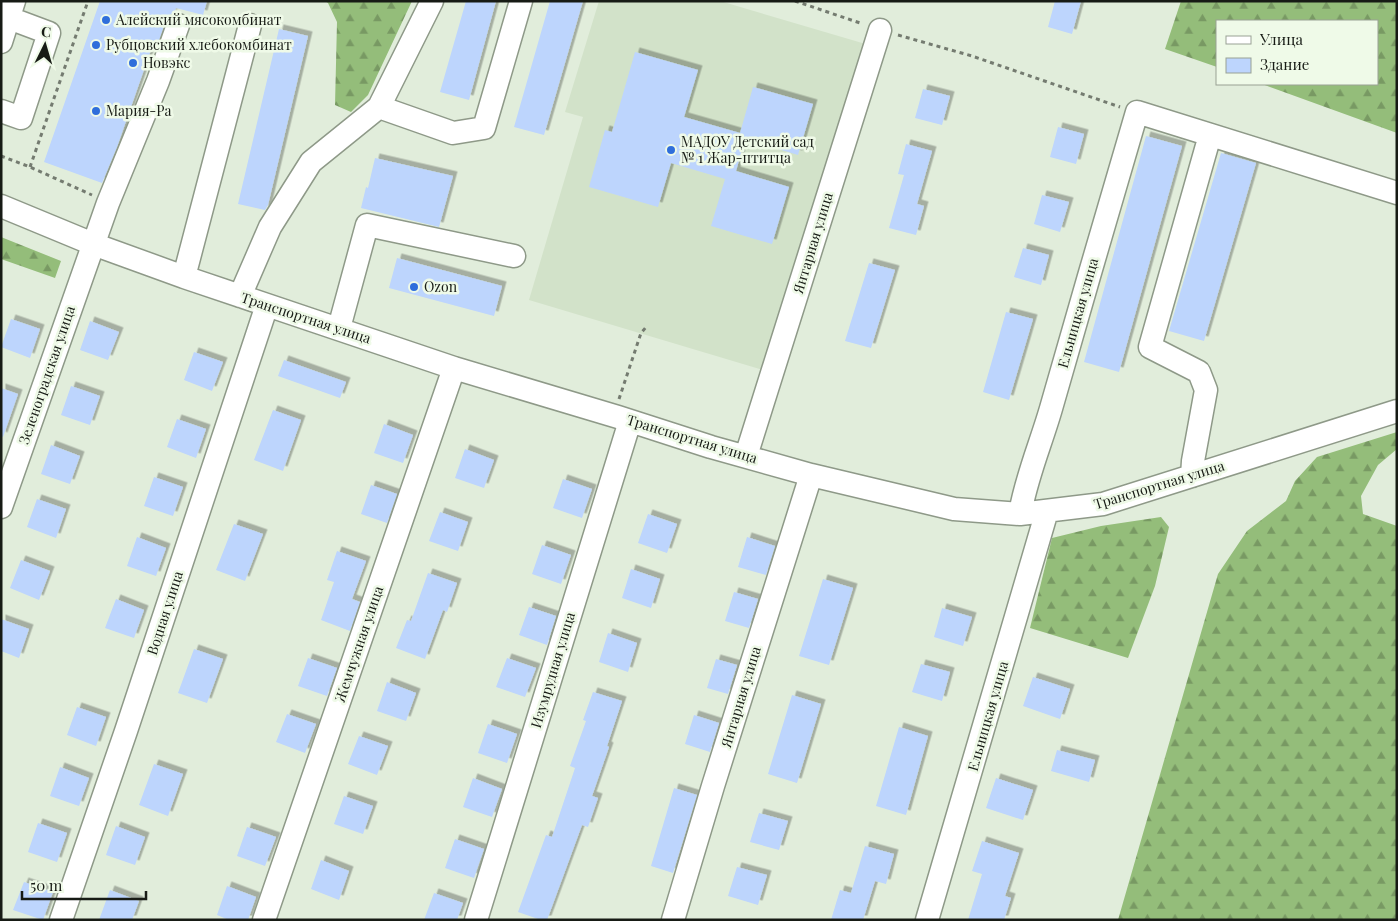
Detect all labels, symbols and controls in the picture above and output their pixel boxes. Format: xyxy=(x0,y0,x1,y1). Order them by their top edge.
place label: Алейский мясокомбинат xyxy=(115,10,282,29)
marker: Алейский мясокомбинат xyxy=(100,14,112,26)
north arrow xyxy=(20,20,70,70)
legend xyxy=(1216,20,1378,85)
text: С xyxy=(40,22,52,41)
text: Улица xyxy=(1259,29,1303,49)
place label: Рубцовский хлебокомбинат xyxy=(106,35,292,54)
marker: Рубцовский хлебокомбинат xyxy=(90,39,102,51)
place label: Новэкс xyxy=(143,53,190,72)
text: Здание xyxy=(1260,54,1309,74)
marker: Новэкс xyxy=(127,57,139,69)
place label: Мария-Ра xyxy=(106,101,171,120)
marker: Мария-Ра xyxy=(90,105,102,117)
place label: МАДОУ Детский сад № 1 Жар-птитца xyxy=(681,132,814,167)
marker: МАДОУ Детский сад № 1 Жар-птитца xyxy=(665,144,677,156)
street label: Янтарная улица xyxy=(788,190,837,297)
street label: Ельницкая улица xyxy=(1053,256,1102,370)
place label: Ozon xyxy=(424,277,458,296)
marker: Ozon xyxy=(408,281,420,293)
street label: Транспортная улица xyxy=(239,288,374,348)
street label: Зеленоградская улица xyxy=(14,303,79,447)
street label: Транспортная улица xyxy=(625,410,760,467)
street label: Транспортная улица xyxy=(1091,456,1226,513)
street label: Водная улица xyxy=(142,568,187,657)
street label: Жемчужная улица xyxy=(330,583,387,704)
street label: Изумрудная улица xyxy=(526,610,579,730)
street label: Янтарная улица xyxy=(716,644,765,751)
street label: Ельницкая улица xyxy=(963,659,1012,773)
scale bar xyxy=(22,868,146,900)
text: 50 m xyxy=(30,875,63,895)

